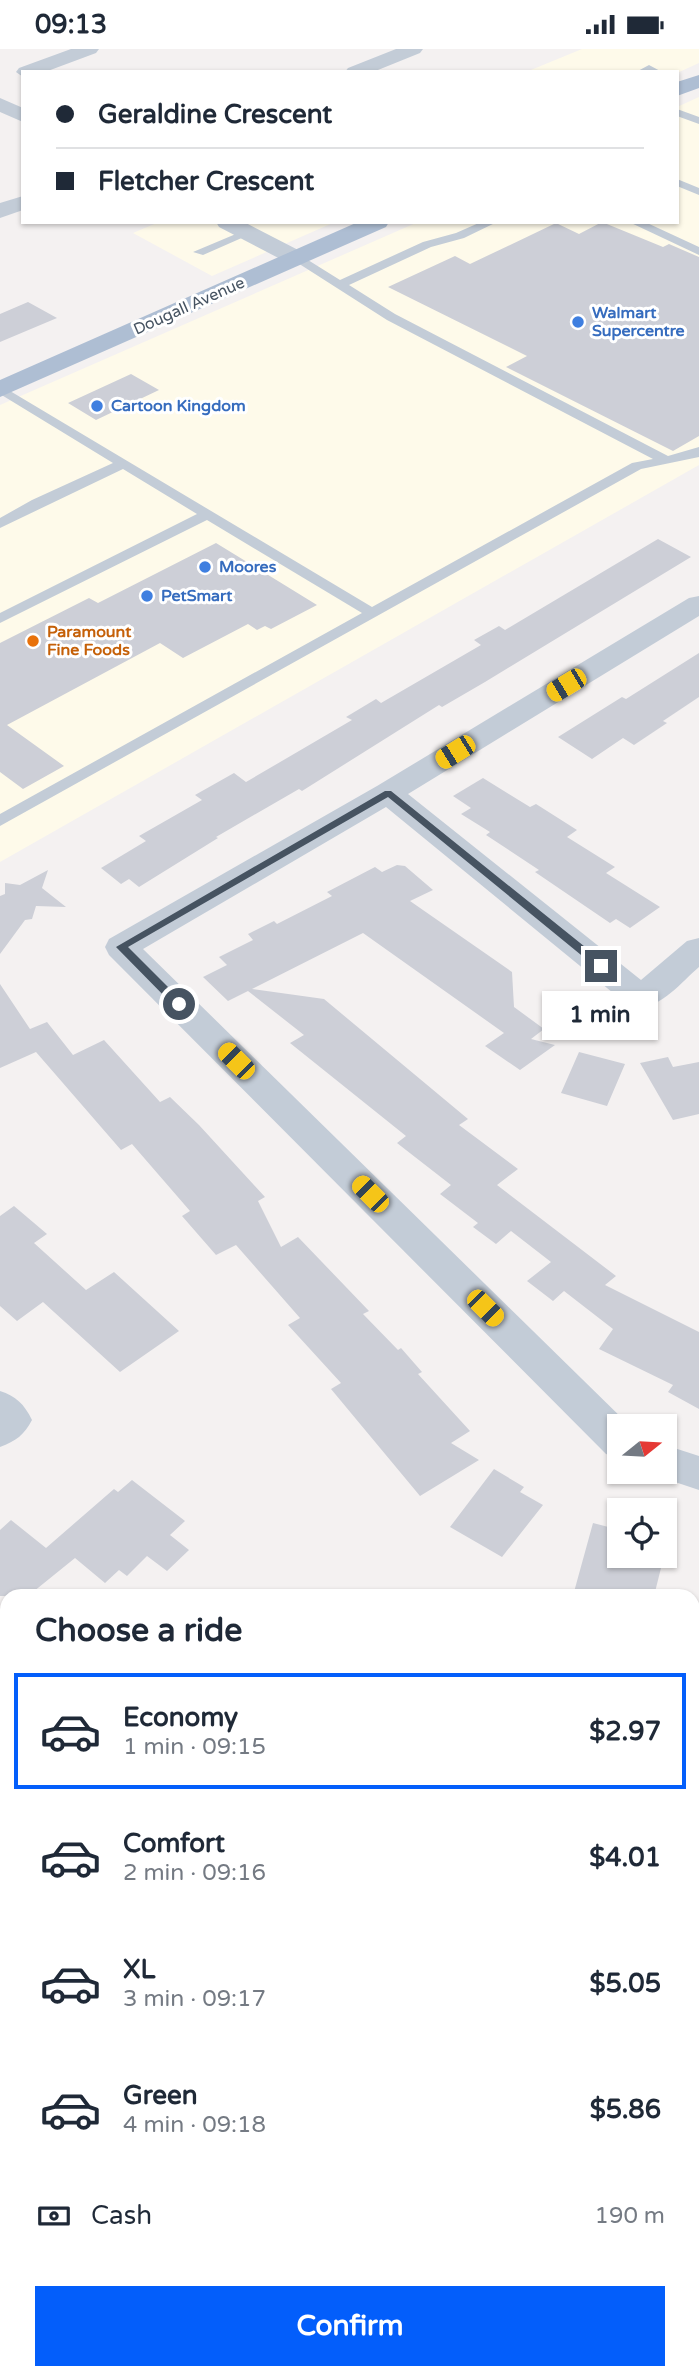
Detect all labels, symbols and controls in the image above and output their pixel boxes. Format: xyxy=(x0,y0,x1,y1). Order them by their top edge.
text: 09:13 xyxy=(35,9,107,40)
text: Geraldine Crescent xyxy=(98,99,332,130)
text: Fletcher Crescent xyxy=(98,166,314,197)
street label: Dougall Avenue xyxy=(130,273,248,339)
place label: Walmart Supercentre xyxy=(592,303,685,341)
marker: Walmart Supercentre xyxy=(570,314,586,330)
place label: Cartoon Kingdom xyxy=(111,396,246,416)
marker: Cartoon Kingdom xyxy=(89,398,105,414)
place label: Moores xyxy=(219,557,277,577)
marker: Moores xyxy=(197,559,213,575)
place label: PetSmart xyxy=(161,586,233,606)
marker: PetSmart xyxy=(139,588,155,604)
place label: Paramount Fine Foods xyxy=(47,622,132,660)
marker: Paramount Fine Foods xyxy=(25,633,41,649)
car xyxy=(543,665,590,705)
car xyxy=(432,732,479,772)
route end xyxy=(585,950,617,982)
route start xyxy=(163,988,195,1020)
callout: 1 min xyxy=(543,991,659,1039)
text: 1 min xyxy=(569,1001,631,1029)
car xyxy=(214,1039,259,1083)
car xyxy=(348,1172,393,1216)
car xyxy=(463,1286,508,1330)
north arrow xyxy=(607,1414,677,1484)
map controls xyxy=(607,1414,677,1568)
button: locate xyxy=(607,1498,677,1568)
text: Choose a ride xyxy=(35,1612,242,1650)
icon: car xyxy=(39,1700,102,1763)
text: Economy xyxy=(123,1702,238,1733)
text: $2.97 xyxy=(589,1716,661,1747)
text: 1 min · 09:15 xyxy=(123,1733,266,1761)
icon: car xyxy=(39,1826,102,1889)
text: Comfort xyxy=(123,1828,225,1859)
text: $4.01 xyxy=(589,1842,661,1873)
text: 2 min · 09:16 xyxy=(123,1859,266,1887)
icon: car xyxy=(39,1952,102,2015)
text: XL xyxy=(123,1954,155,1985)
text: $5.05 xyxy=(589,1968,661,1999)
text: 3 min · 09:17 xyxy=(123,1985,266,2013)
icon: car xyxy=(39,2078,102,2141)
text: Green xyxy=(123,2080,198,2111)
text: $5.86 xyxy=(590,2094,661,2125)
text: 4 min · 09:18 xyxy=(123,2111,266,2139)
icon: cash xyxy=(35,2197,73,2235)
text: Cash xyxy=(91,2200,152,2231)
text: 190 m xyxy=(595,2202,665,2230)
button: Confirm xyxy=(35,2286,665,2366)

